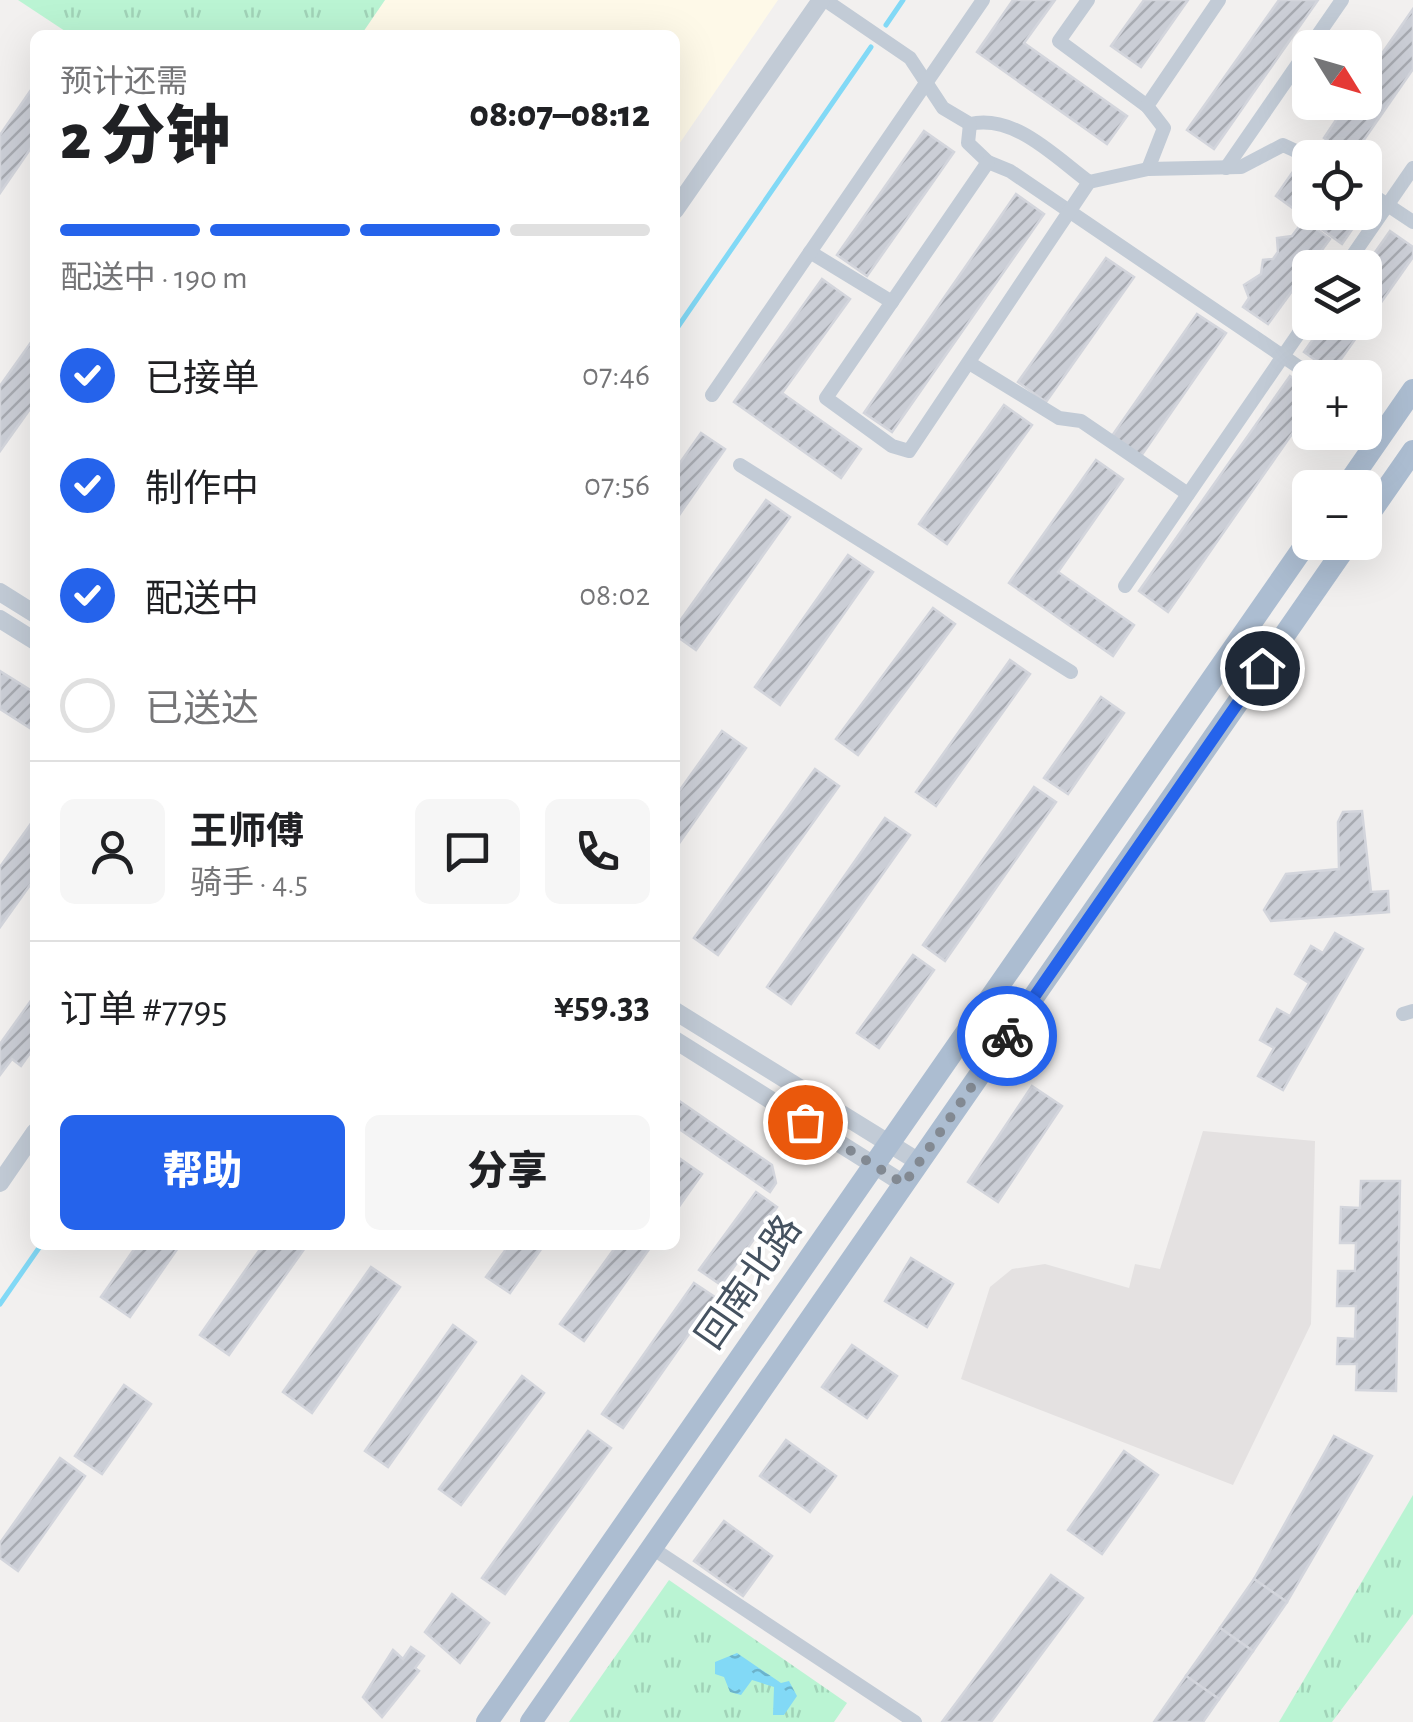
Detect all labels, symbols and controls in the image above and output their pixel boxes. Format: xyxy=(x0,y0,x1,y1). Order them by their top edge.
north arrow xyxy=(1292,30,1382,120)
map controls xyxy=(1292,30,1382,560)
text: 预计还需 xyxy=(60,66,188,98)
text: 08:07–08:12 xyxy=(469,96,650,134)
text: 2 分钟 xyxy=(60,106,231,171)
button: locate xyxy=(1292,140,1382,230)
button: layers xyxy=(1292,250,1382,340)
text: 配送中 · 190 m xyxy=(60,262,248,294)
icon: check xyxy=(60,348,115,403)
text: 07:46 xyxy=(582,359,650,391)
button: + xyxy=(1292,360,1382,450)
text: 已接单 xyxy=(145,361,259,399)
icon: check xyxy=(60,458,115,513)
text: 07:56 xyxy=(584,469,650,501)
button: − xyxy=(1292,470,1382,560)
text: 制作中 xyxy=(145,471,259,509)
icon: check xyxy=(60,568,115,623)
text: 08:02 xyxy=(579,579,650,611)
text: 配送中 xyxy=(145,581,259,619)
pin xyxy=(1220,626,1305,711)
icon: home xyxy=(1235,641,1290,696)
text: 已送达 xyxy=(145,691,259,729)
button: person xyxy=(60,799,165,904)
button: chat xyxy=(415,799,520,904)
button: phone xyxy=(545,799,650,904)
text: 王师傅 xyxy=(190,814,304,852)
text: 骑手 · 4.5 xyxy=(190,867,308,899)
courier xyxy=(957,986,1057,1086)
text: ¥59.33 xyxy=(554,987,650,1025)
text: 订单 #7795 xyxy=(60,992,227,1030)
icon: bike xyxy=(980,1009,1035,1064)
pin xyxy=(763,1080,848,1165)
icon: bag xyxy=(778,1095,833,1150)
button: 帮助 xyxy=(60,1115,345,1230)
button: 分享 xyxy=(365,1115,650,1230)
street label: 回南北路 xyxy=(689,1209,809,1356)

